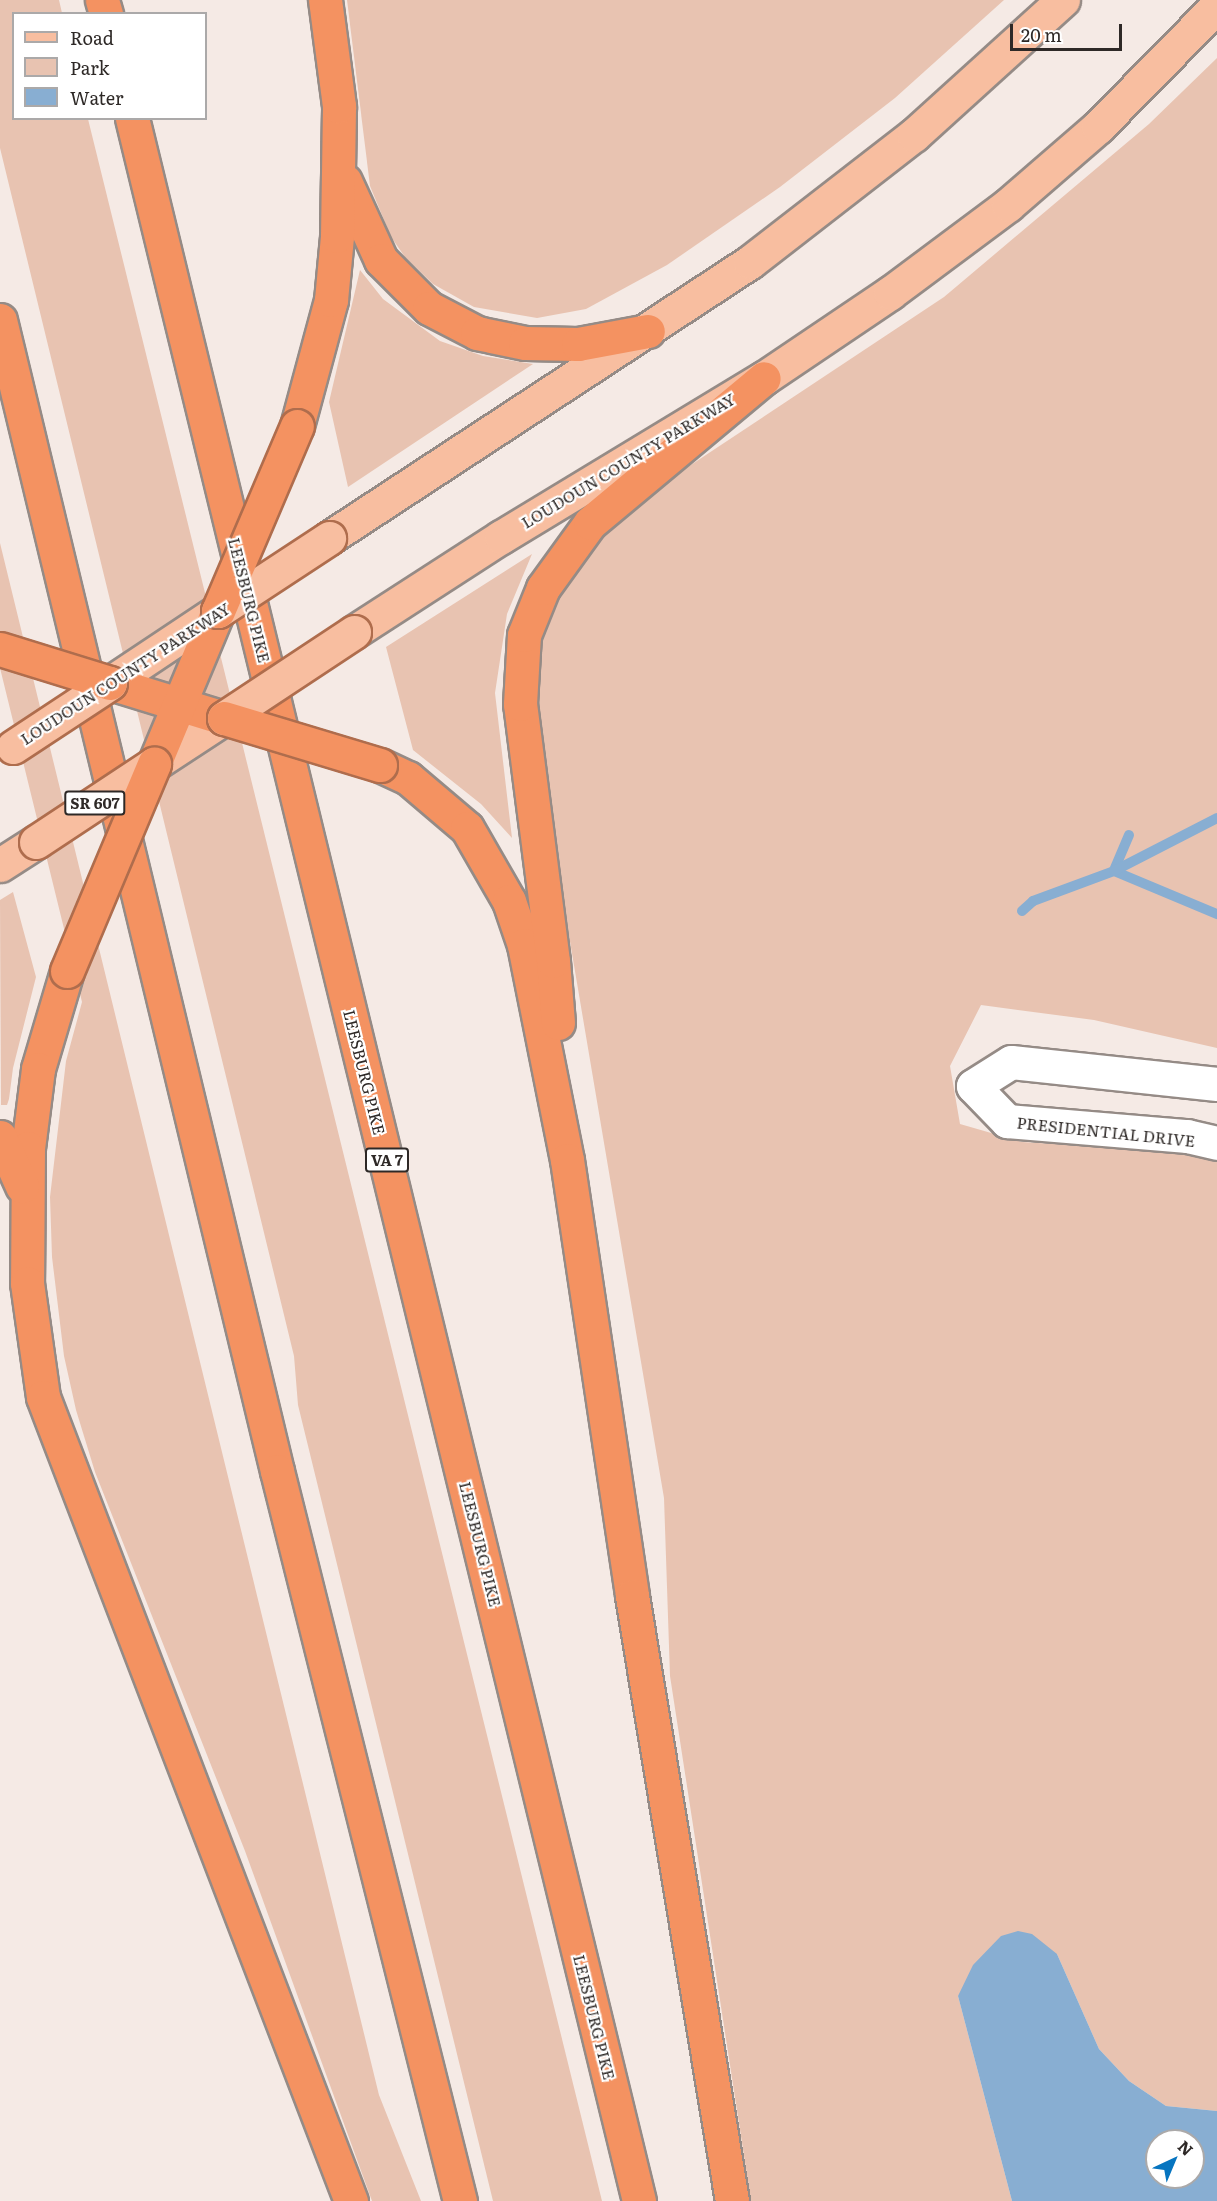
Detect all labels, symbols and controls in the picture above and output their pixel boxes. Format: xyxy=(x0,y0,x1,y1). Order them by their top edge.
legend xyxy=(12,12,207,120)
scale bar xyxy=(1013,12,1126,50)
text: 20 m xyxy=(1021,21,1062,48)
text: Road xyxy=(70,24,114,51)
text: Park xyxy=(70,54,109,81)
text: Water xyxy=(70,84,123,111)
street label: LOUDOUN COUNTY PARKWAY xyxy=(518,388,738,532)
street label: LEESBURG PIKE xyxy=(225,535,275,665)
street label: LOUDOUN COUNTY PARKWAY xyxy=(17,598,233,748)
road number: SR 607 xyxy=(64,791,127,815)
street label: LEESBURG PIKE xyxy=(340,1007,390,1137)
street label: PRESIDENTIAL DRIVE xyxy=(1016,1112,1196,1150)
road number: VA 7 xyxy=(364,1148,410,1172)
street label: LEESBURG PIKE xyxy=(456,1479,506,1609)
street label: LEESBURG PIKE xyxy=(570,1952,620,2082)
north arrow xyxy=(1145,2129,1205,2189)
text: N xyxy=(1173,2134,1199,2161)

